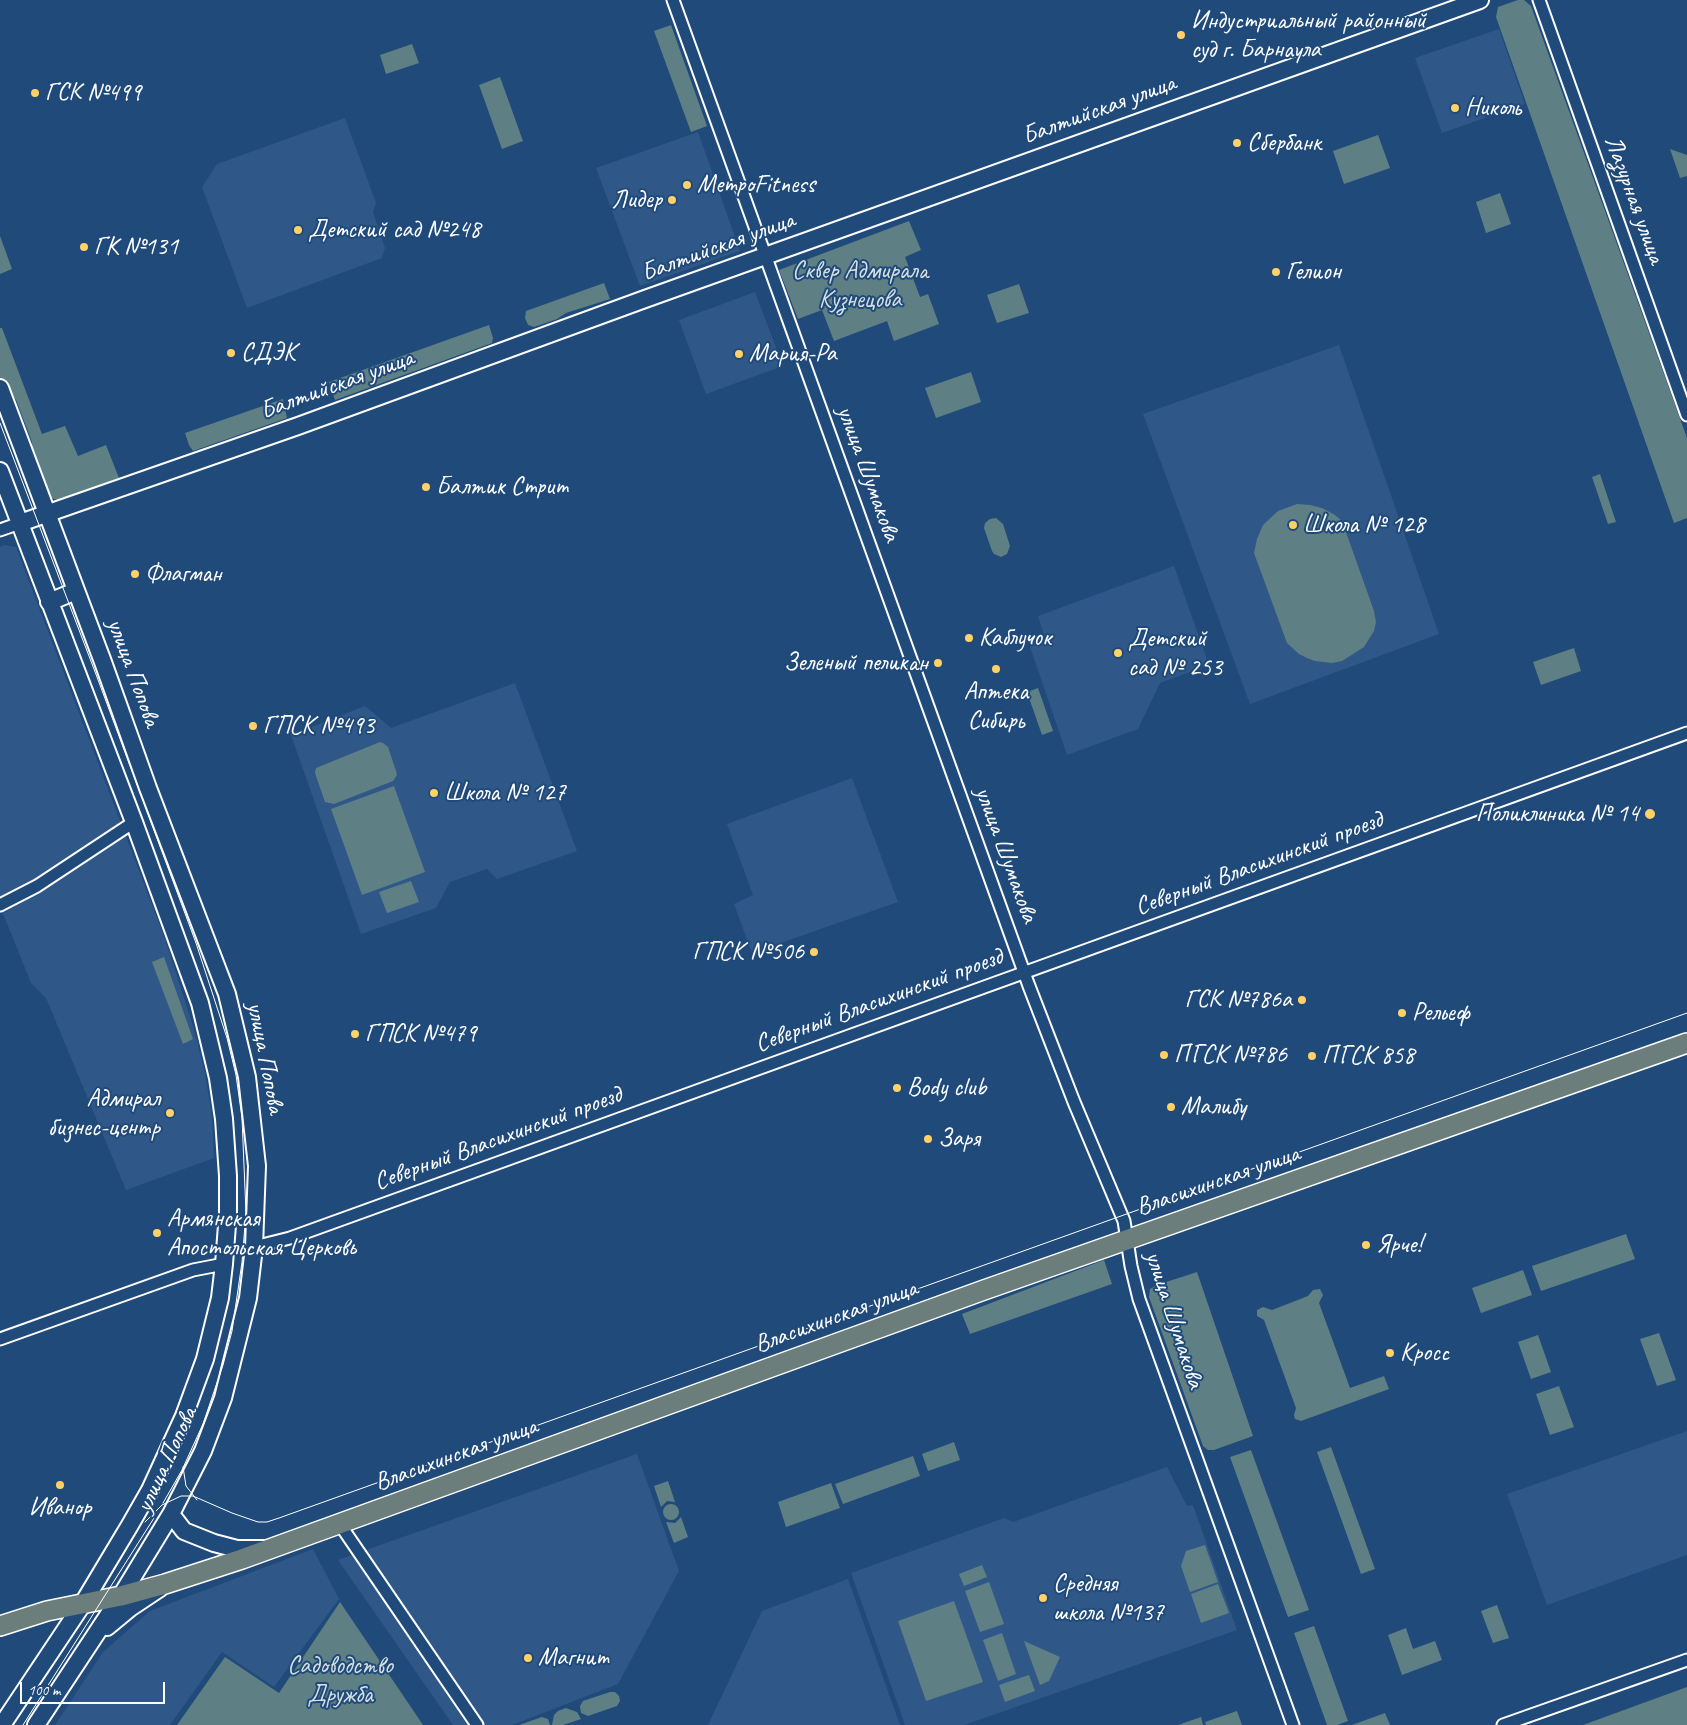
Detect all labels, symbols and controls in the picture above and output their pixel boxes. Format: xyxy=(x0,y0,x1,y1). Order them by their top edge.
place label: Индустриальный районный суд г. Барнаула xyxy=(1191,6,1426,65)
marker: Индустриальный районный суд г. Барнаула xyxy=(1175,29,1187,41)
street label: Балтийская улица xyxy=(1018,68,1180,152)
place label: ГСК №499 xyxy=(45,78,141,108)
marker: ГСК №499 xyxy=(29,87,41,99)
place label: Николь xyxy=(1465,93,1521,123)
marker: Николь xyxy=(1449,102,1461,114)
place label: Сбербанк xyxy=(1247,128,1321,158)
street label: Лазурная улица xyxy=(1597,132,1671,268)
marker: Сбербанк xyxy=(1231,137,1243,149)
place label: МетроFitness xyxy=(697,170,815,200)
marker: МетроFitness xyxy=(681,179,693,191)
place label: Лидер xyxy=(611,185,662,215)
marker: Лидер xyxy=(666,194,678,206)
street label: Балтийская улица xyxy=(637,205,799,289)
place label: Детский сад №248 xyxy=(308,215,481,245)
marker: Детский сад №248 xyxy=(292,224,304,236)
place label: ГК №131 xyxy=(94,232,178,262)
marker: ГК №131 xyxy=(78,241,90,253)
park label: Сквер Адмирала Кузнецова xyxy=(792,256,928,315)
place label: Гелион xyxy=(1286,257,1341,287)
marker: Гелион xyxy=(1270,266,1282,278)
place label: СДЭК xyxy=(241,338,296,368)
place label: Мария-Ра xyxy=(749,339,836,369)
street label: Балтийская улица xyxy=(256,343,418,427)
marker: СДЭК xyxy=(225,347,237,359)
marker: Мария-Ра xyxy=(733,348,745,360)
street label: улица Шумакова xyxy=(830,402,906,546)
place label: Балтик Стрит xyxy=(436,472,568,502)
marker: Балтик Стрит xyxy=(420,481,432,493)
place label: Школа № 128 xyxy=(1303,510,1425,540)
marker: Школа № 128 xyxy=(1287,519,1299,531)
place label: Флагман xyxy=(145,559,221,589)
marker: Флагман xyxy=(129,568,141,580)
street label: улица Попова xyxy=(100,615,166,731)
place label: Каблучок xyxy=(979,623,1051,653)
place label: Детский сад № 253 xyxy=(1128,624,1222,683)
marker: Каблучок xyxy=(963,632,975,644)
marker: Детский сад № 253 xyxy=(1112,647,1124,659)
place label: Зеленый пеликан xyxy=(784,648,928,678)
marker: Зеленый пеликан xyxy=(932,657,944,669)
marker: Аптека Сибирь xyxy=(990,663,1002,675)
place label: Аптека Сибирь xyxy=(964,677,1028,736)
place label: ГПСК №493 xyxy=(263,711,374,741)
marker: ГПСК №493 xyxy=(247,720,259,732)
place label: Школа № 127 xyxy=(444,778,566,808)
street label: улица Шумакова xyxy=(968,783,1044,927)
marker: Школа № 127 xyxy=(428,787,440,799)
place label: Поликлиника № 14 xyxy=(1476,799,1639,829)
street label: Северный Власихинский проезд xyxy=(1131,805,1387,923)
marker: Поликлиника № 14 xyxy=(1643,807,1657,821)
place label: ГПСК №506 xyxy=(693,937,804,967)
street label: Северный Власихинский проезд xyxy=(751,942,1007,1060)
marker: ГПСК №506 xyxy=(808,946,820,958)
place label: ГСК №786а xyxy=(1185,985,1292,1015)
marker: ГСК №786а xyxy=(1296,994,1308,1006)
place label: Рельеф xyxy=(1412,998,1469,1028)
street label: улица Попова xyxy=(239,1000,291,1116)
marker: Рельеф xyxy=(1396,1007,1408,1019)
place label: ГПСК №479 xyxy=(365,1019,476,1049)
marker: ГПСК №479 xyxy=(349,1028,361,1040)
place label: ПГСК №786 xyxy=(1174,1040,1287,1070)
place label: ПГСК 858 xyxy=(1322,1041,1414,1071)
marker: ПГСК №786 xyxy=(1158,1049,1170,1061)
marker: ПГСК 858 xyxy=(1306,1050,1318,1062)
place label: Body club xyxy=(907,1073,986,1103)
street label: Северный Власихинский проезд xyxy=(370,1080,626,1198)
marker: Body club xyxy=(891,1082,903,1094)
place label: Адмирал бизнес-центр xyxy=(48,1084,160,1143)
place label: Малибу xyxy=(1181,1092,1246,1122)
marker: Малибу xyxy=(1165,1101,1177,1113)
marker: Адмирал бизнес-центр xyxy=(164,1107,176,1119)
place label: Заря xyxy=(938,1124,980,1154)
marker: Заря xyxy=(922,1133,934,1145)
street label: Власихинская улица xyxy=(1132,1139,1304,1223)
place label: Армянская Апостольская Церковь xyxy=(167,1204,356,1263)
marker: Армянская Апостольская Церковь xyxy=(151,1227,163,1239)
place label: Ярче! xyxy=(1376,1230,1422,1260)
marker: Ярче! xyxy=(1360,1239,1372,1251)
street label: улица Шумакова xyxy=(1138,1248,1210,1392)
street label: Власихинская улица xyxy=(751,1274,921,1360)
place label: Кросс xyxy=(1400,1338,1449,1368)
marker: Кросс xyxy=(1384,1347,1396,1359)
street label: улица Попова xyxy=(129,1402,205,1518)
street label: Власихинская улица xyxy=(371,1412,541,1498)
marker: Иванор xyxy=(54,1479,66,1491)
place label: Иванор xyxy=(29,1493,91,1523)
place label: Средняя школа №137 xyxy=(1053,1569,1164,1628)
marker: Средняя школа №137 xyxy=(1037,1592,1049,1604)
place label: Магнит xyxy=(538,1643,609,1673)
park label: Садоводство Дружба xyxy=(287,1651,393,1710)
marker: Магнит xyxy=(522,1652,534,1664)
scale bar xyxy=(22,1672,168,1704)
text: 100 m xyxy=(28,1681,60,1700)

